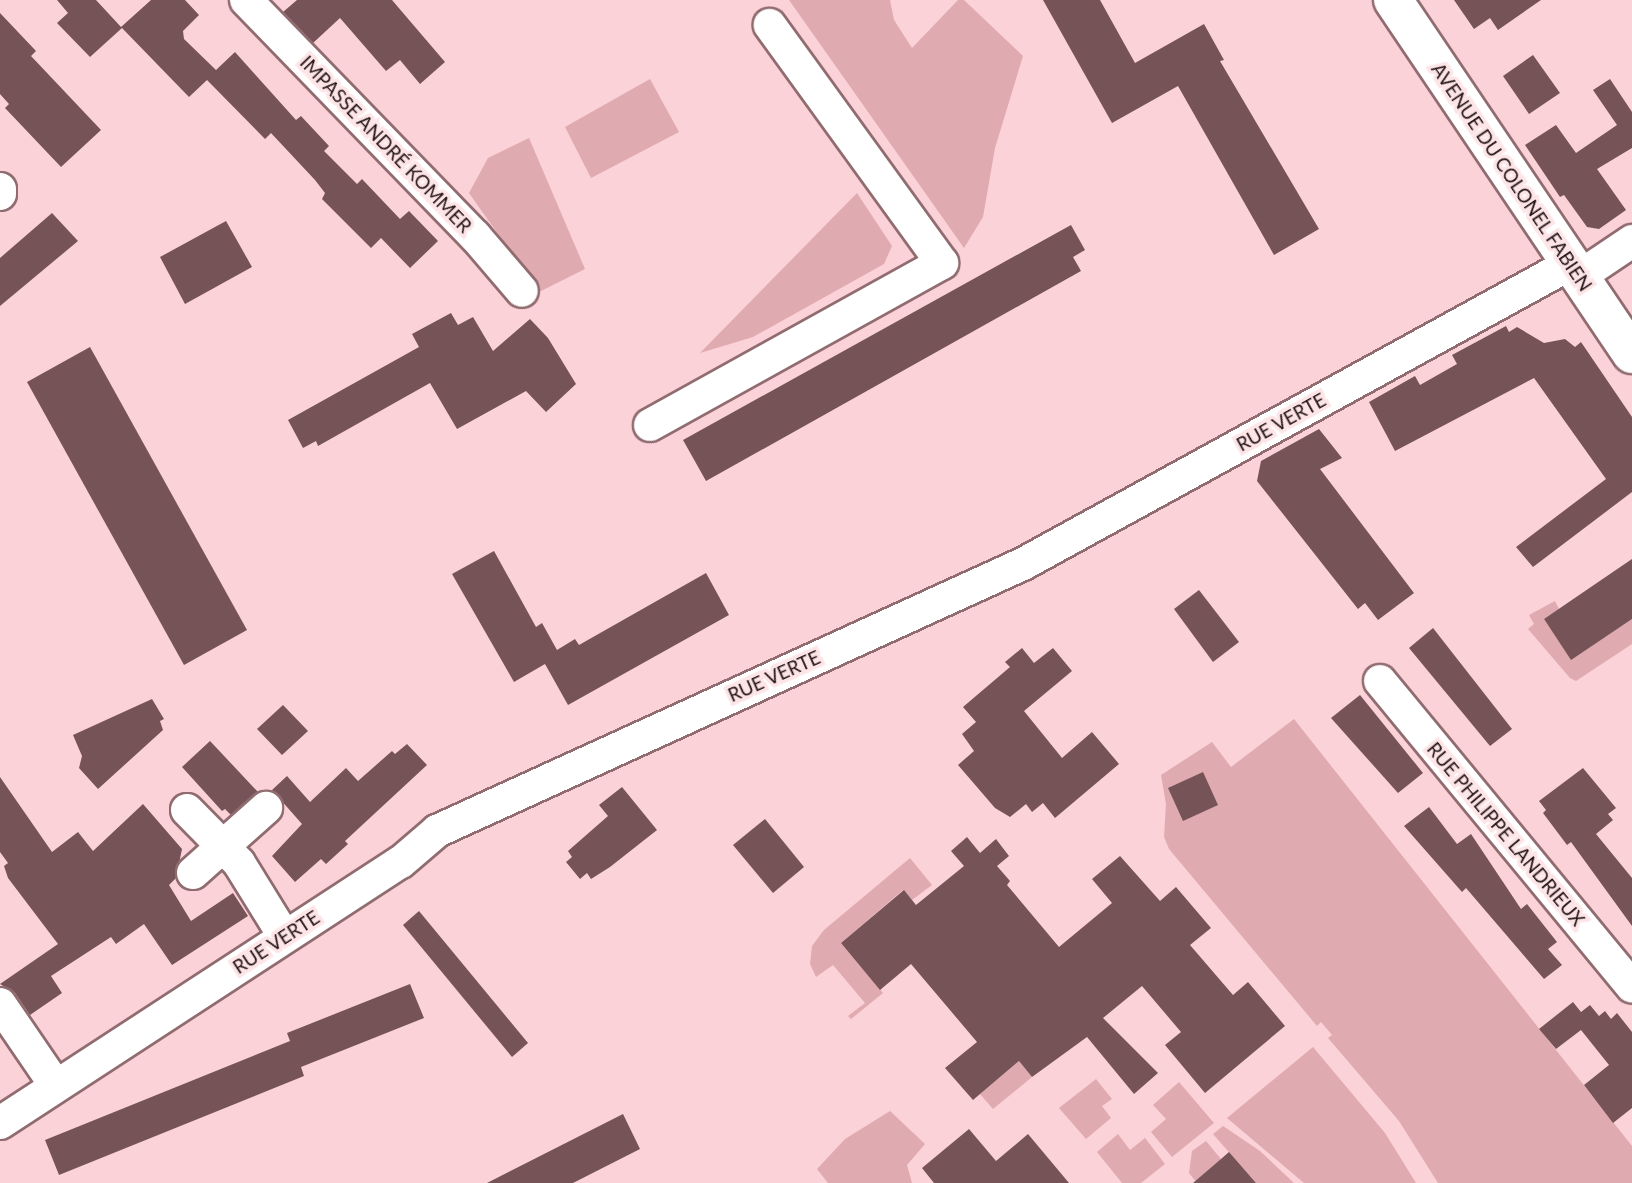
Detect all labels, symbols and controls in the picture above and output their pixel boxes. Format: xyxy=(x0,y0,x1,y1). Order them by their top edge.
street label: IMPASSE ANDRÉ KOMMER xyxy=(295,51,477,237)
street label: AVENUE DU COLONEL FABIEN xyxy=(1427,58,1597,296)
street label: RUE VERTE xyxy=(1232,388,1330,456)
street label: RUE VERTE xyxy=(724,645,824,707)
street label: RUE PHILIPPE LANDRIEUX xyxy=(1422,738,1590,930)
street label: RUE VERTE xyxy=(228,905,324,979)

